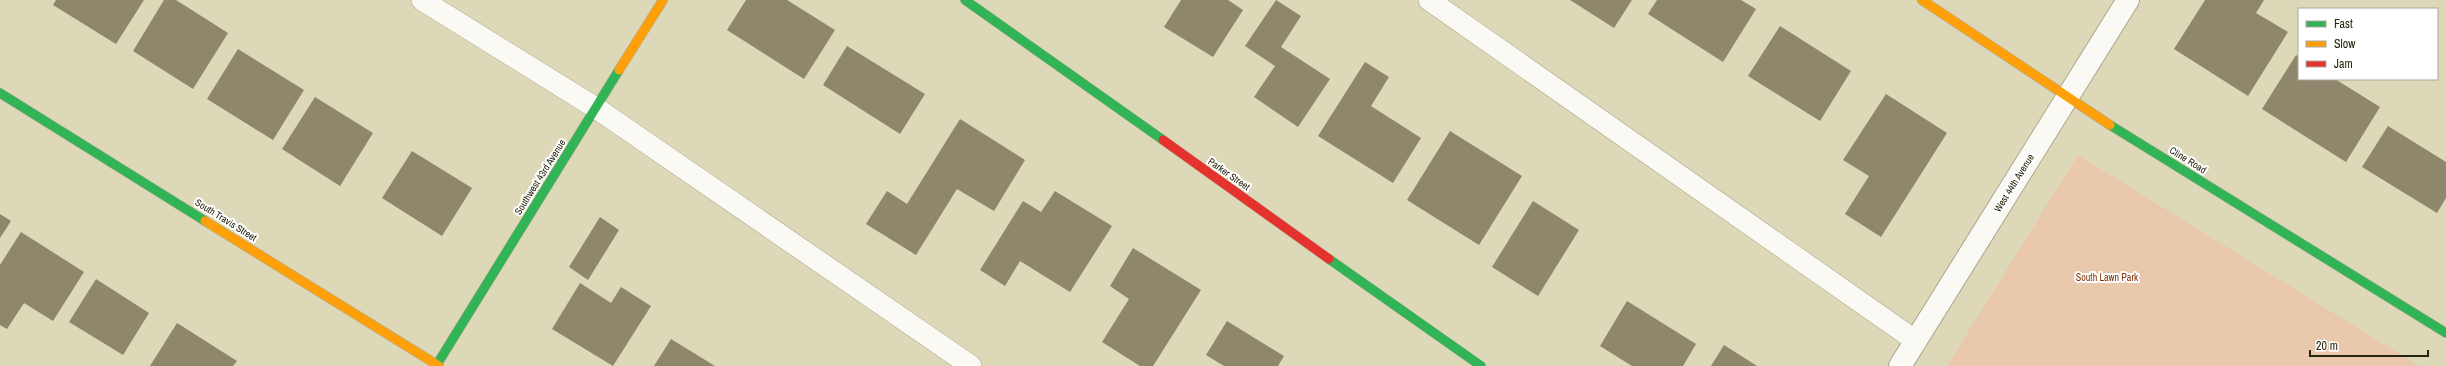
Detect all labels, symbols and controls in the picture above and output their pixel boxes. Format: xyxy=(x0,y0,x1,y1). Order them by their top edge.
legend xyxy=(2298,8,2438,80)
text: Fast xyxy=(2334,16,2353,32)
text: Slow xyxy=(2334,36,2356,52)
text: Jam xyxy=(2334,56,2353,72)
street label: Southwest 43rd Avenue xyxy=(512,137,569,217)
street label: Cline Road xyxy=(2167,144,2209,176)
street label: West 44th Avenue xyxy=(1991,151,2037,215)
street label: Parker Street xyxy=(1205,155,1253,194)
street label: South Travis Street xyxy=(193,196,260,244)
park label: South Lawn Park xyxy=(2076,271,2139,284)
scale bar xyxy=(2310,332,2428,358)
text: 20 m xyxy=(2316,338,2338,354)

